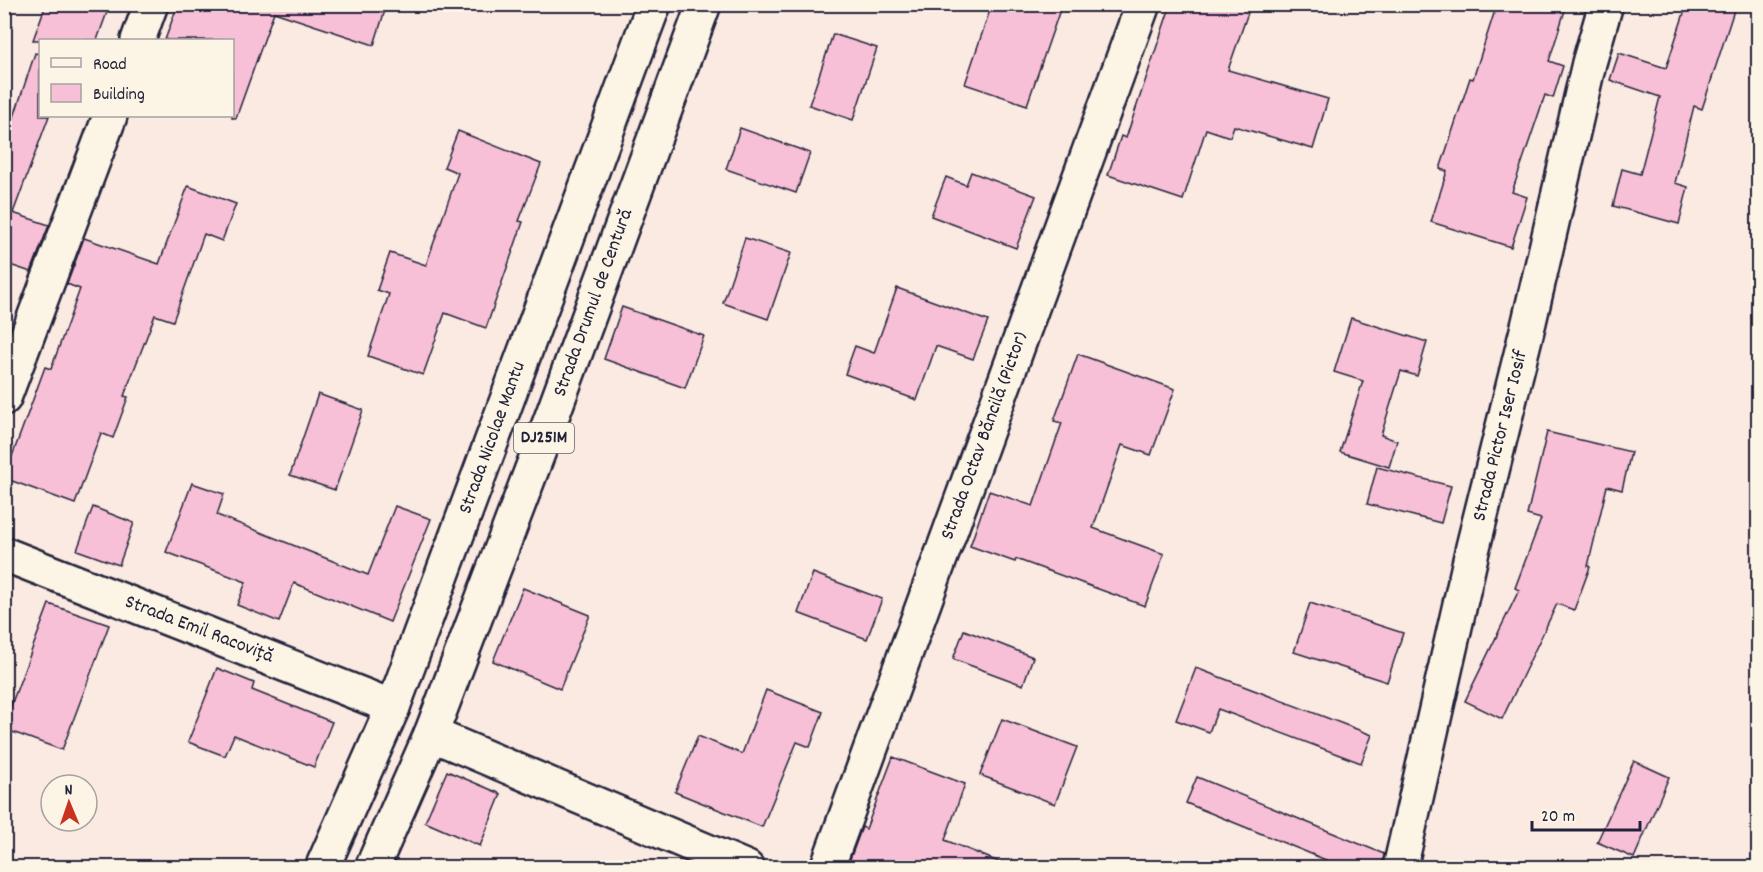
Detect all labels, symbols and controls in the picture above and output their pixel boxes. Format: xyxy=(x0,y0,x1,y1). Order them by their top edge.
legend xyxy=(39,39,234,117)
text: Road xyxy=(93,53,127,78)
text: Building xyxy=(93,83,145,108)
street label: Strada Drumul de Centură xyxy=(547,205,641,401)
street label: Strada Octav Băncilă (Pictor) xyxy=(934,328,1036,544)
street label: Strada Pictor Iser Iosif xyxy=(1466,347,1536,524)
street label: Strada Nicolae Mantu xyxy=(452,358,534,518)
road number: DJ251M xyxy=(514,423,574,453)
street label: Strada Emil Racoviță xyxy=(120,589,278,671)
north arrow xyxy=(39,773,99,833)
text: N xyxy=(64,779,73,802)
scale bar xyxy=(1532,794,1640,832)
text: 20 m xyxy=(1541,805,1575,830)

